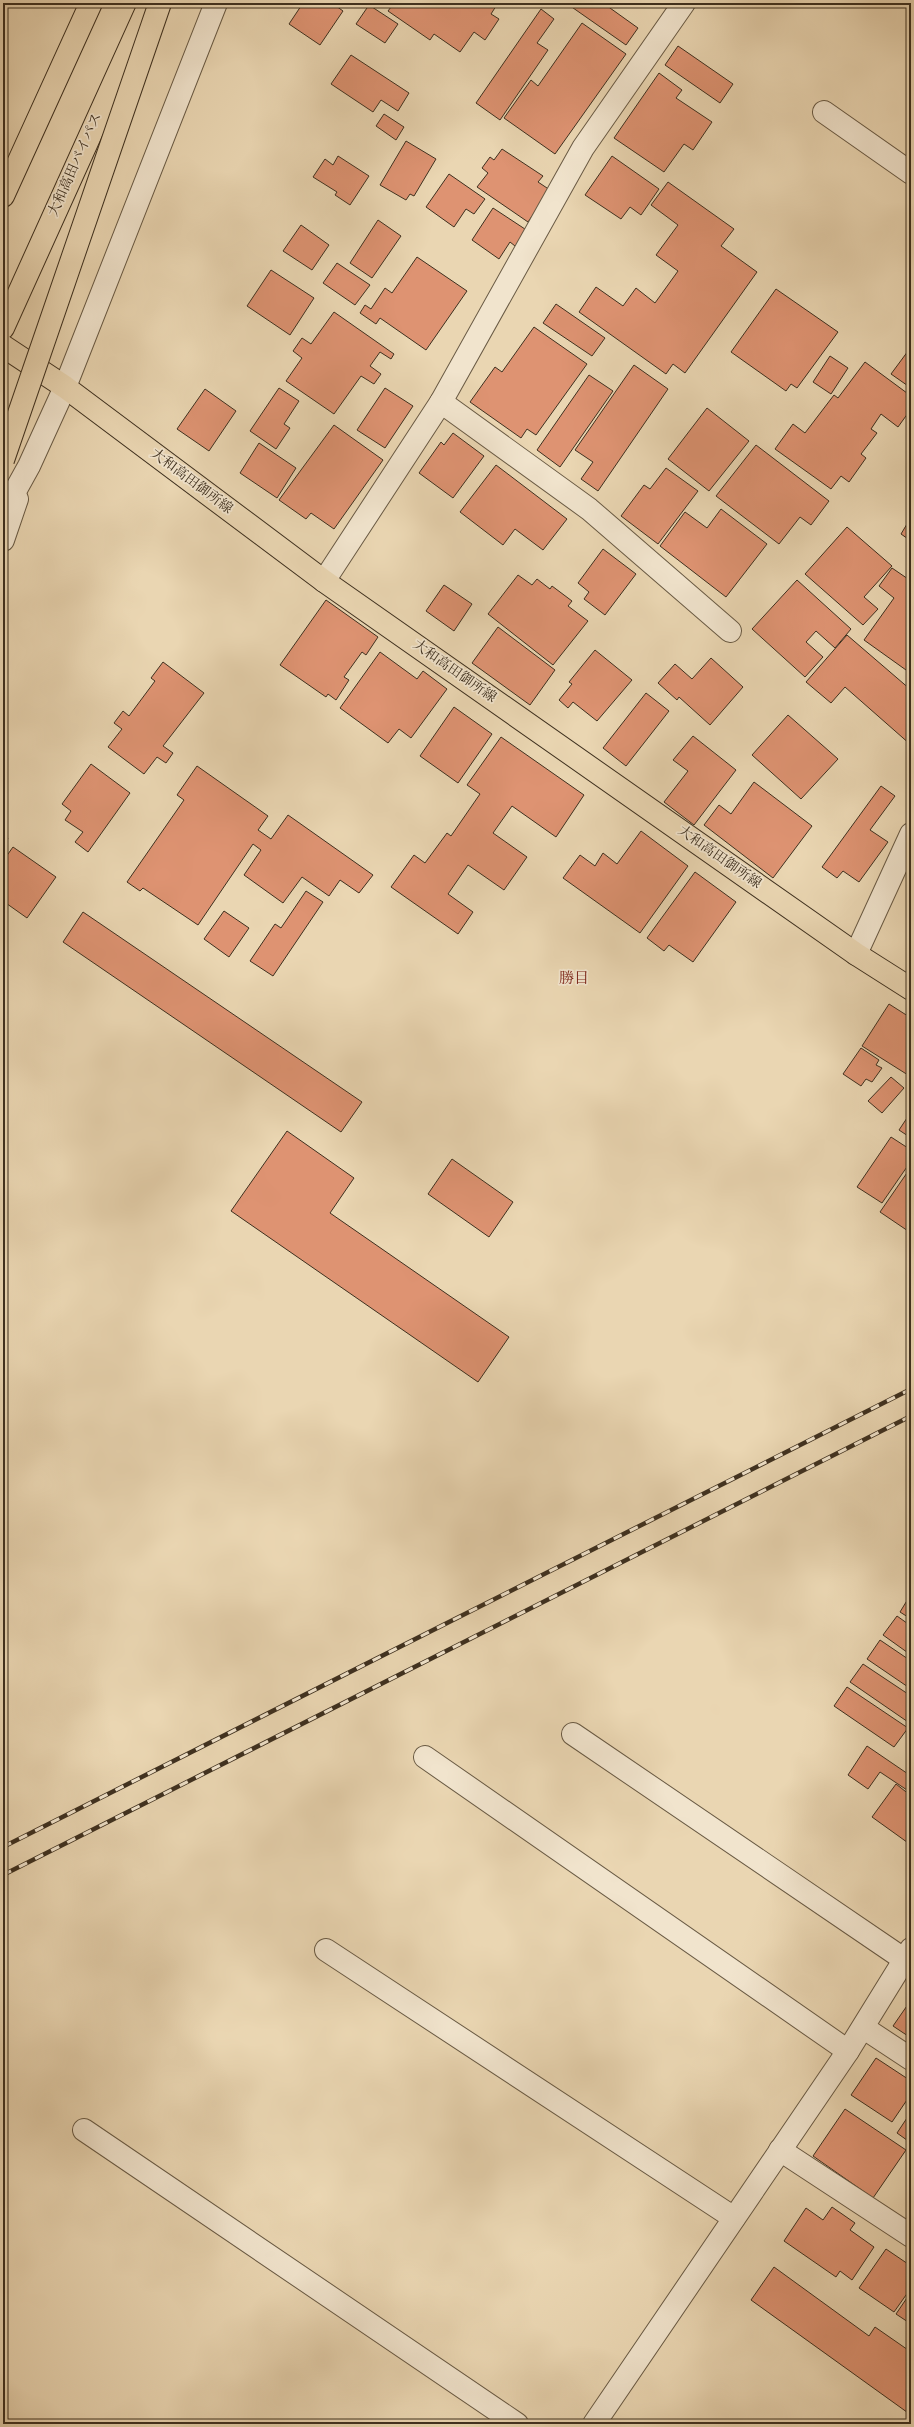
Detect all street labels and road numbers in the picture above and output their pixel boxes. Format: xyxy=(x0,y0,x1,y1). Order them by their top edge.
street label: 大和高田バイパス xyxy=(44,110,108,220)
street label: 大和高田御所線 xyxy=(146,445,236,519)
street label: 大和高田御所線 xyxy=(408,636,500,708)
street label: 大和高田御所線 xyxy=(673,822,765,894)

